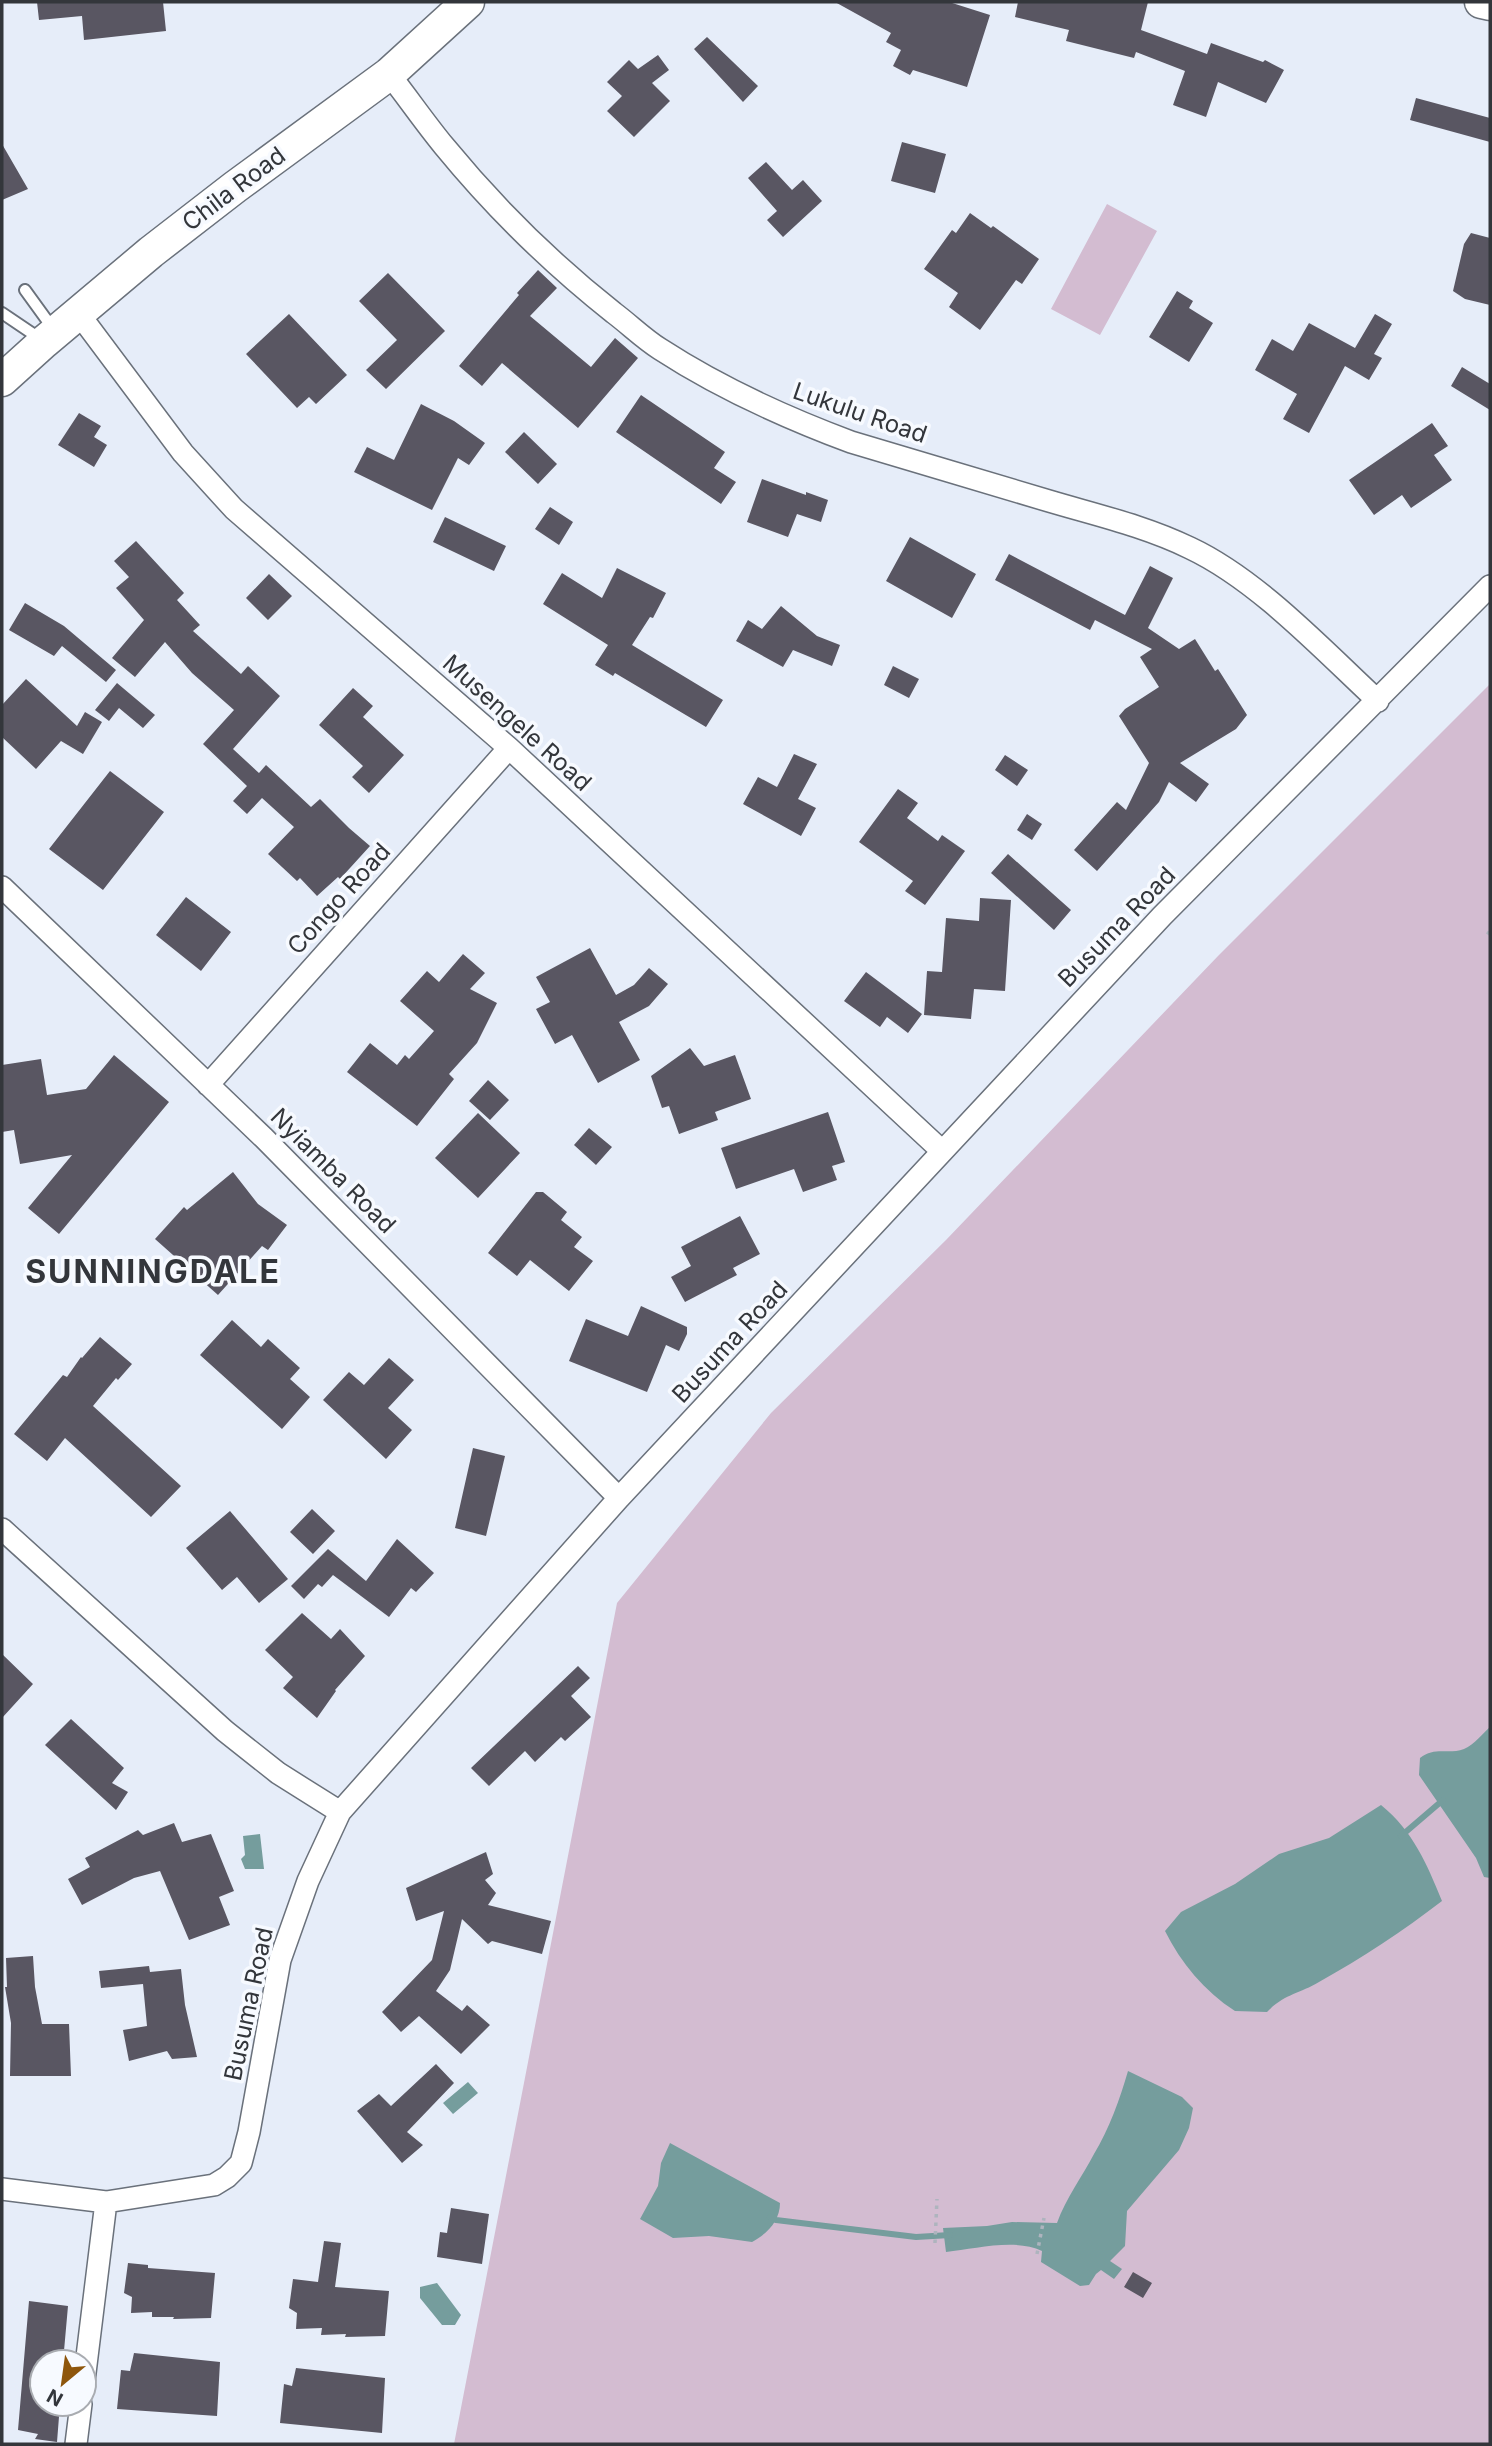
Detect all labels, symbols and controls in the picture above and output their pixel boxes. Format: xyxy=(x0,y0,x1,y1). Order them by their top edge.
street label: Chila Road xyxy=(176,140,291,237)
street label: Lukulu Road xyxy=(789,376,931,449)
street label: Musengele Road xyxy=(437,648,598,797)
street label: Congo Road xyxy=(281,837,396,960)
street label: Busuma Road xyxy=(1052,861,1181,993)
street label: Nyiamba Road xyxy=(265,1102,402,1239)
district label: SUNNINGDALE xyxy=(25,1252,281,1291)
street label: Busuma Road xyxy=(666,1275,793,1409)
street label: Busuma Road xyxy=(218,1925,279,2083)
north arrow xyxy=(28,2348,98,2418)
text: N xyxy=(43,2384,67,2411)

